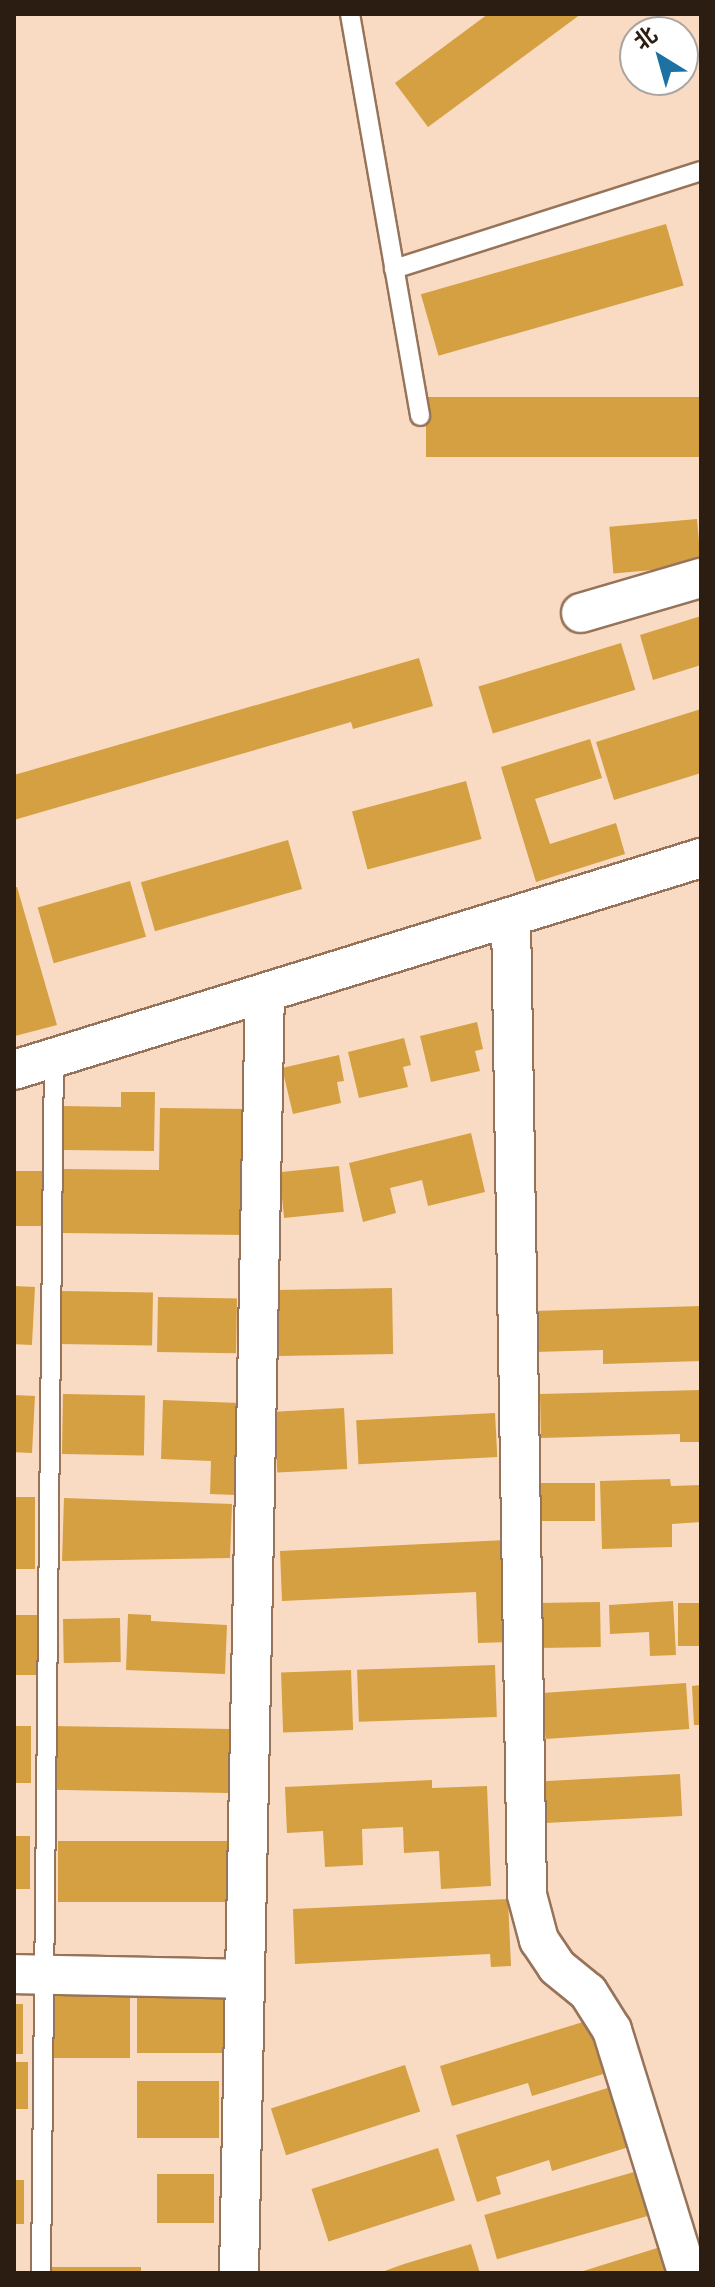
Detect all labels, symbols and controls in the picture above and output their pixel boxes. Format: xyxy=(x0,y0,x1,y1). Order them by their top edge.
north arrow xyxy=(619,16,699,96)
text: 北 xyxy=(629,21,662,55)

